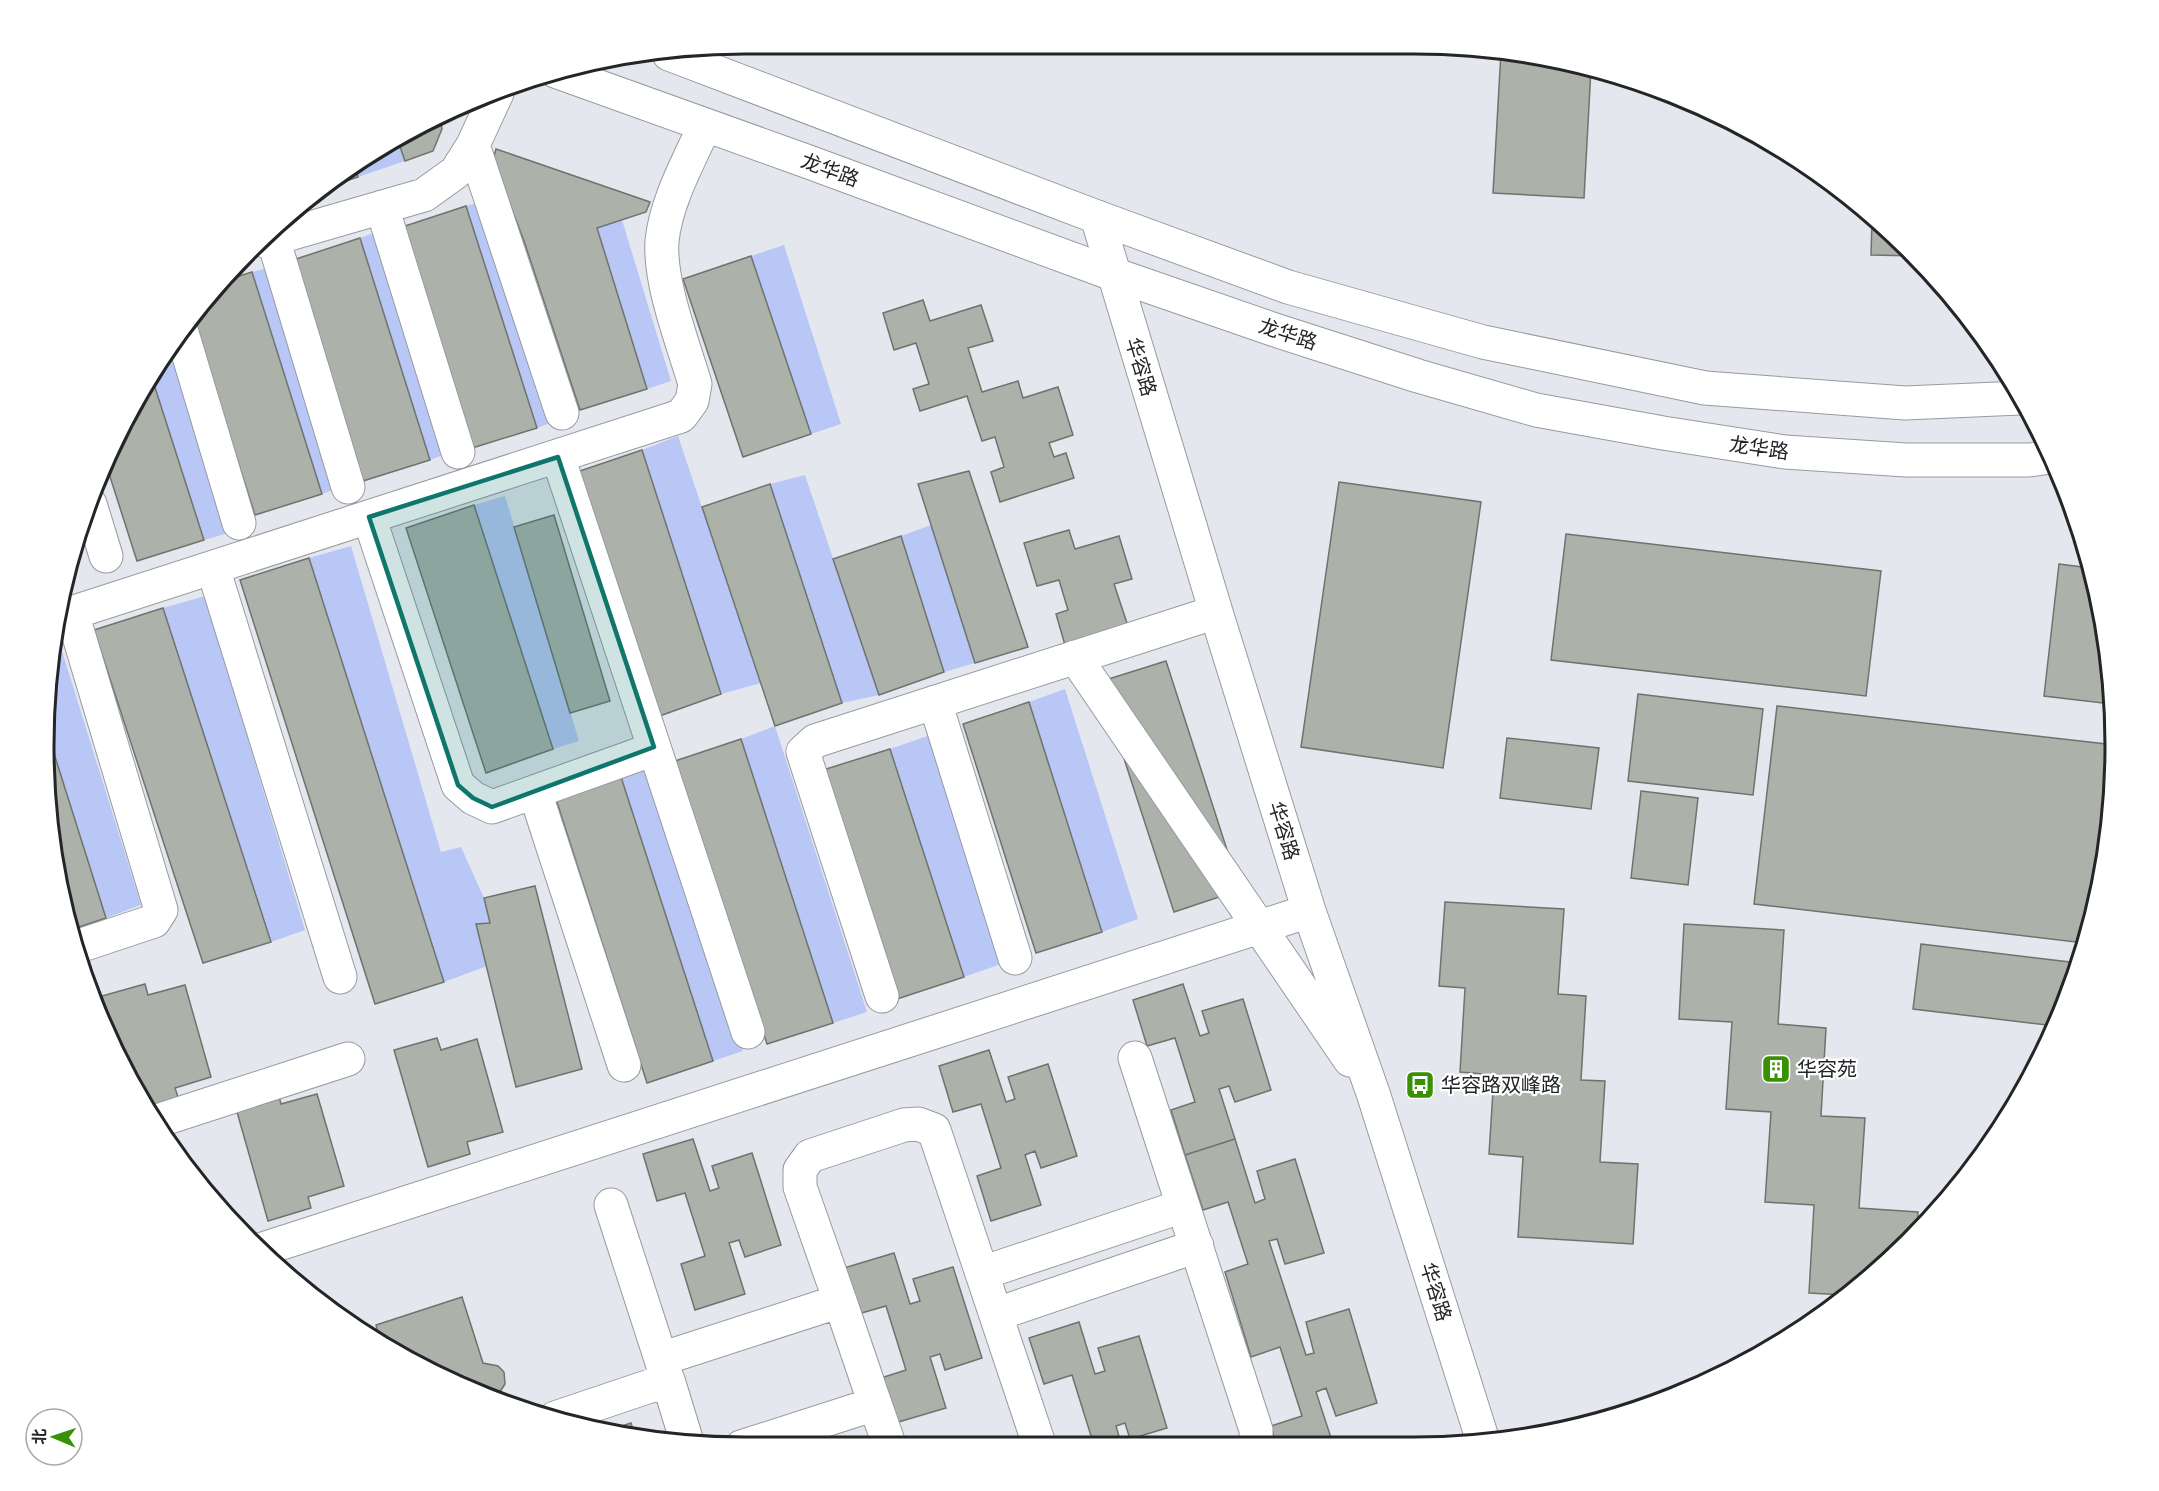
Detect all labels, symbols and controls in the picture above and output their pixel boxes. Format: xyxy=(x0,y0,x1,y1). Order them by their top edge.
street label: 龙华路 xyxy=(797,147,863,192)
street label: 龙华路 xyxy=(1255,311,1321,356)
street label: 华容路 xyxy=(1120,334,1163,399)
street label: 龙华路 xyxy=(1727,430,1791,465)
street label: 华容路 xyxy=(1263,798,1306,863)
building icon: 华容苑 xyxy=(1760,1053,1792,1085)
place label: 华容苑 xyxy=(1797,1055,1857,1082)
bus stop icon: 华容路双峰路 xyxy=(1404,1069,1436,1101)
place label: 华容路双峰路 xyxy=(1441,1071,1561,1098)
street label: 华容路 xyxy=(1415,1259,1458,1324)
north arrow xyxy=(24,1407,84,1467)
text: 北 xyxy=(28,1428,50,1445)

